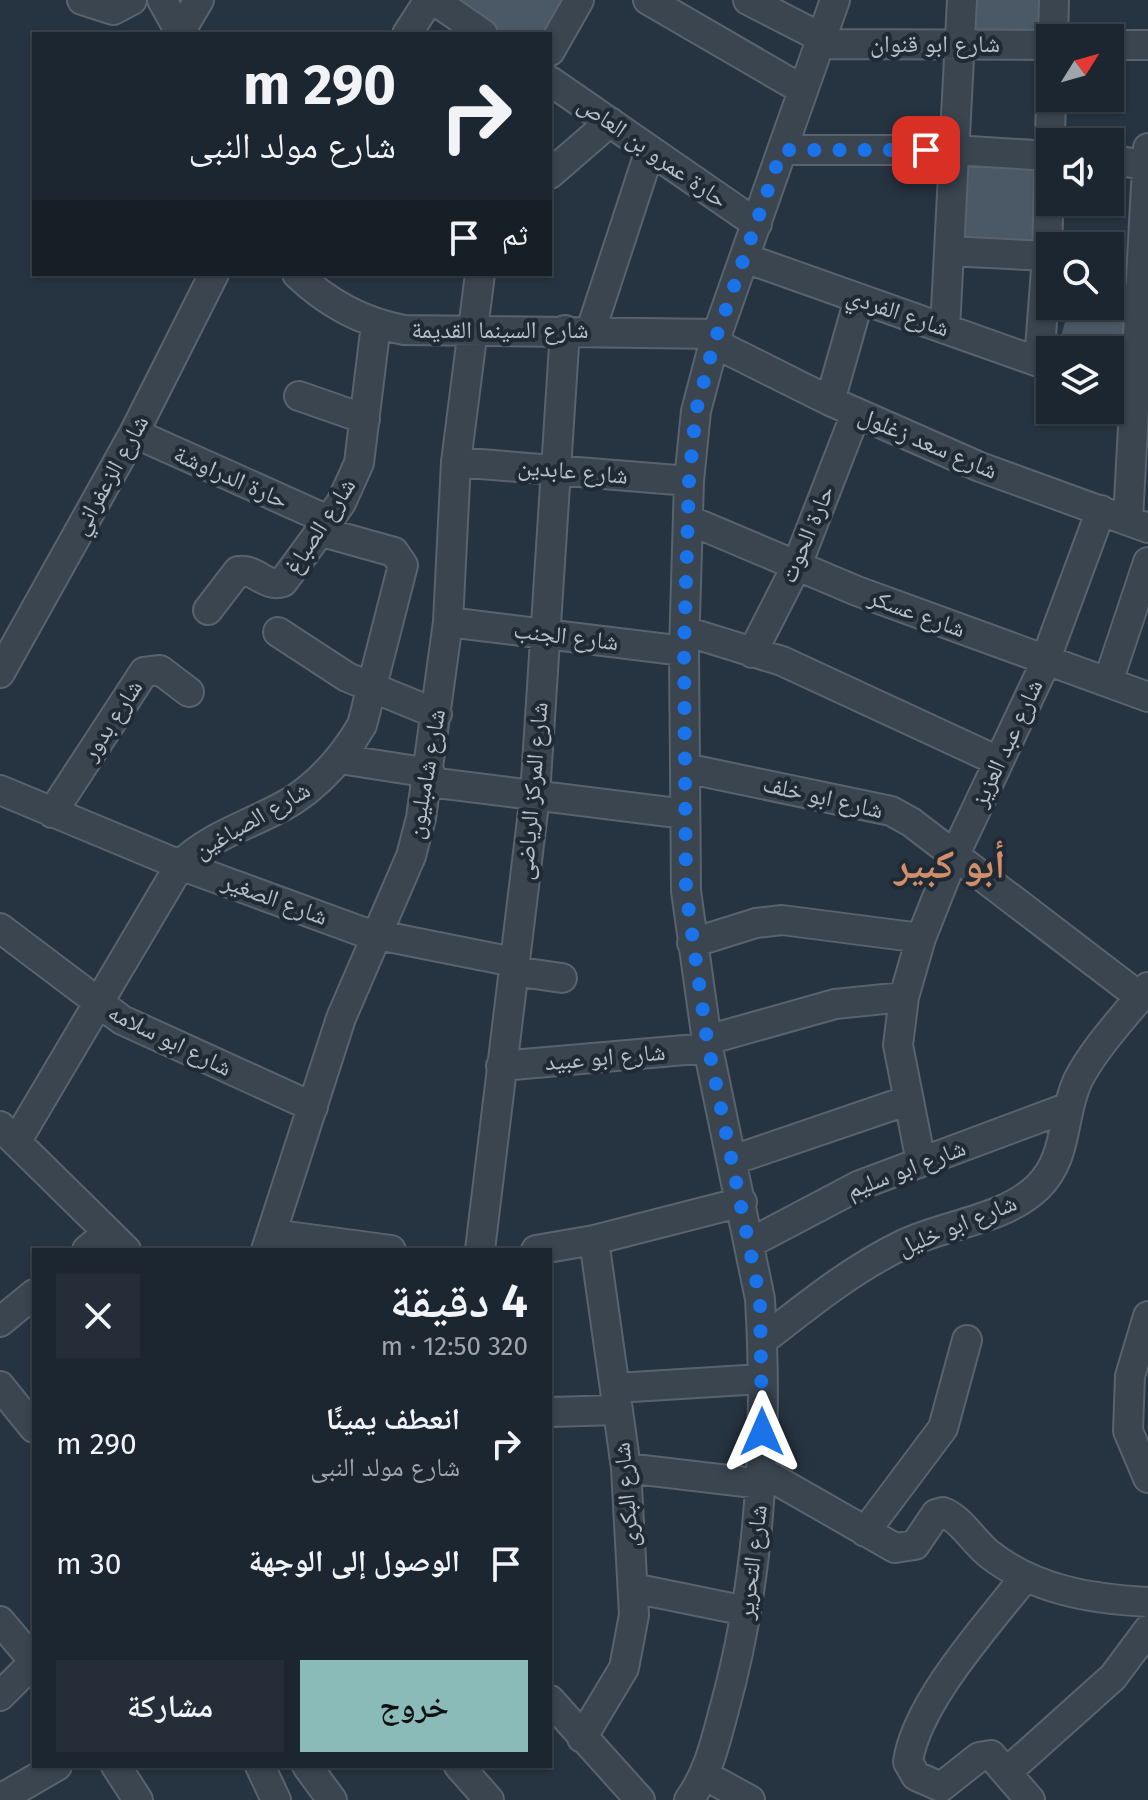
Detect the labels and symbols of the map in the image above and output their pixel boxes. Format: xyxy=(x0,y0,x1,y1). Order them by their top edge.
north arrow xyxy=(1036,24,1124,112)
street label: شارع ابو قنوان xyxy=(870,30,1000,59)
street label: حارة عمرو بن العاص xyxy=(573,90,733,214)
pin xyxy=(892,116,960,184)
street label: شارع الفردي xyxy=(841,281,953,347)
street label: شارع السينما القديمة xyxy=(411,316,589,345)
street label: شارع سعد زغلول xyxy=(854,401,1002,486)
street label: شارع الزعفراني xyxy=(66,410,159,542)
street label: حارة الدراوشة xyxy=(170,439,292,515)
street label: شارع عابدين xyxy=(517,452,629,491)
street label: شارع الصباغ xyxy=(279,473,362,580)
street label: حارة الحوت xyxy=(774,481,840,587)
street label: شارع عسكر xyxy=(864,582,969,644)
street label: شارع الجنب xyxy=(512,616,620,657)
street label: شارع بدور xyxy=(75,674,149,767)
street label: شارع عبد العزيز xyxy=(965,675,1050,812)
street label: شارع المركز الرياضى xyxy=(510,701,555,881)
street label: شارع شامبليون xyxy=(401,707,452,841)
street label: شارع ابو خلف xyxy=(760,770,886,825)
street label: شارع الصباغين xyxy=(189,776,316,865)
district label: أبو كبير xyxy=(893,840,1005,889)
street label: شارع الصغير xyxy=(217,867,331,932)
street label: شارع ابو سلامه xyxy=(103,998,236,1083)
street label: شارع ابو عبيد xyxy=(543,1038,667,1077)
street label: شارع ابو سليم xyxy=(843,1134,970,1206)
street label: شارع ابو خليل xyxy=(893,1188,1021,1262)
position arrow xyxy=(720,1390,804,1474)
street label: شارع البكرى xyxy=(607,1441,646,1549)
street label: شارع التحرير xyxy=(731,1503,774,1622)

